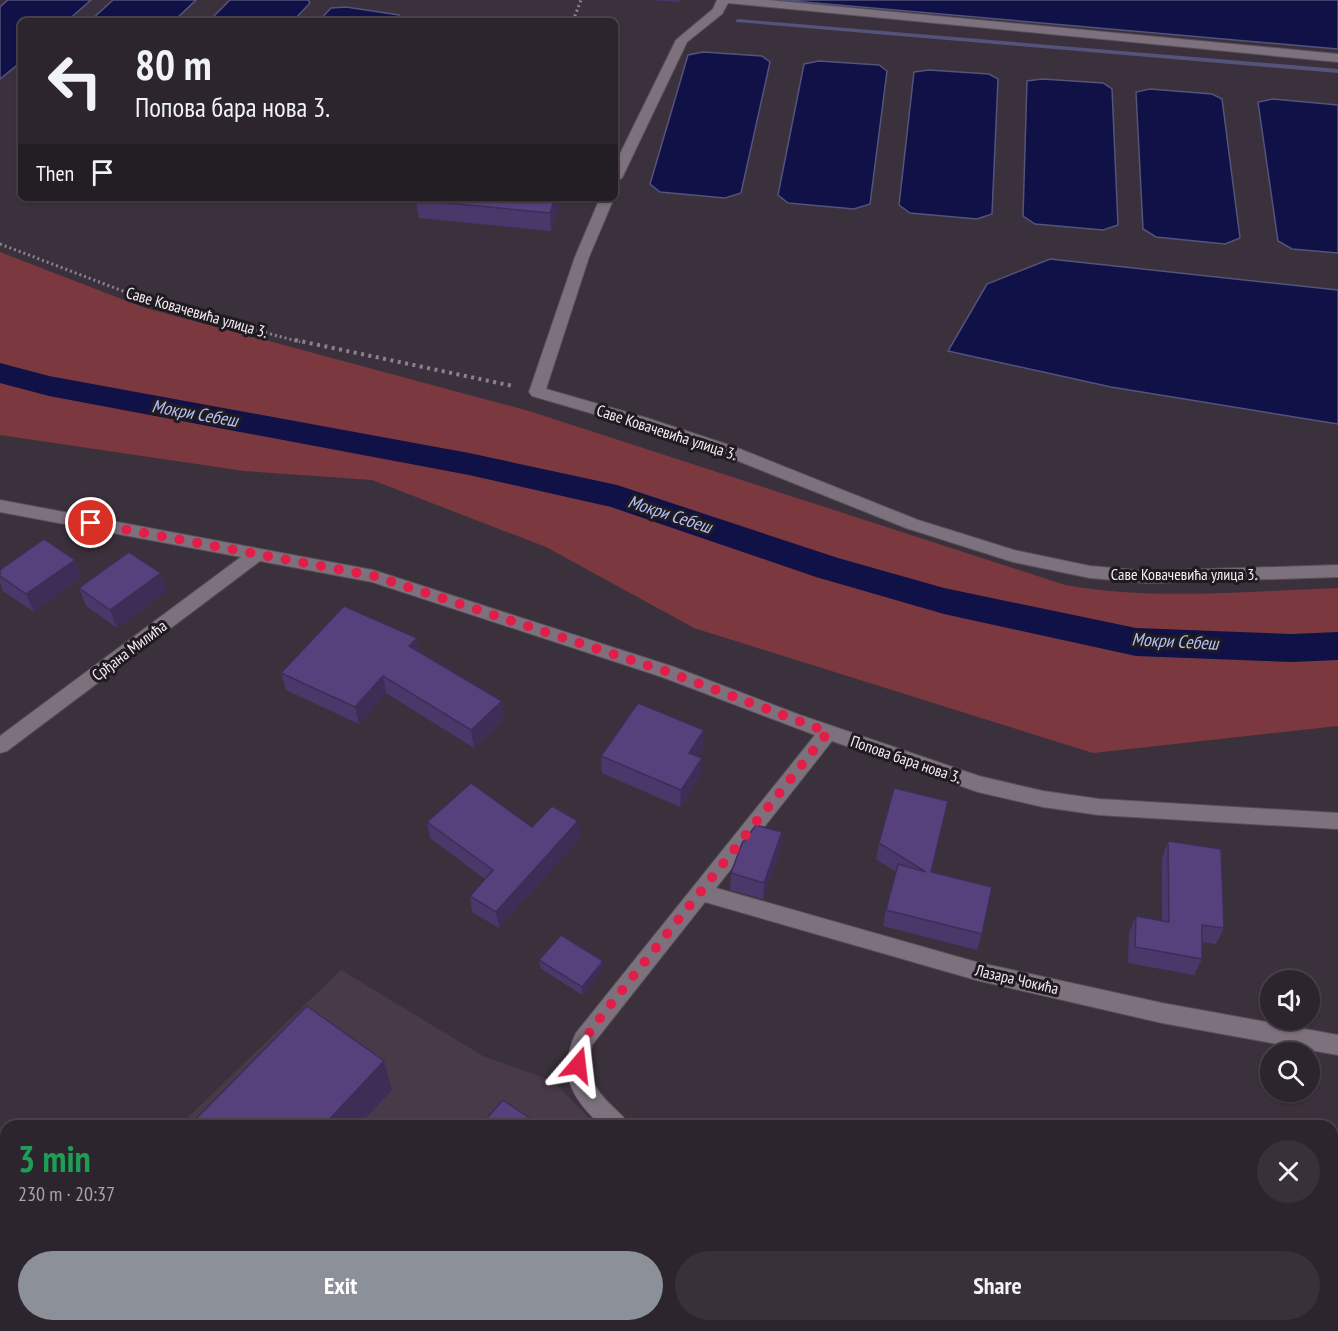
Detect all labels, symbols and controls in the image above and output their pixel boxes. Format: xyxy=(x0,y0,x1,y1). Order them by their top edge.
text: 80 m xyxy=(135,37,212,92)
icon: left xyxy=(36,42,114,120)
text: Попова бара нова 3. xyxy=(135,90,330,124)
icon: arrive xyxy=(86,156,119,189)
text: Then xyxy=(36,159,74,187)
street label: Саве Ковачевића улица 3. xyxy=(124,282,270,342)
water label: Мокри Себеш xyxy=(150,394,241,432)
street label: Саве Ковачевића улица 3. xyxy=(594,400,740,464)
water label: Мокри Себеш xyxy=(625,490,716,539)
pin xyxy=(65,497,116,548)
icon: arrive xyxy=(74,506,107,539)
street label: Саве Ковачевића улица 3. xyxy=(1111,564,1257,584)
street label: Срђана Милића xyxy=(88,615,170,685)
water label: Мокри Себеш xyxy=(1131,627,1220,655)
street label: Попова бара нова 3. xyxy=(848,731,964,787)
street label: Лазара Чокића xyxy=(973,960,1060,998)
map controls xyxy=(1260,970,1320,1102)
button: sound xyxy=(1260,970,1320,1030)
position arrow xyxy=(546,1033,610,1097)
button: search xyxy=(1260,1042,1320,1102)
text: 3 min xyxy=(18,1135,91,1182)
button: close xyxy=(1257,1140,1320,1203)
text: 230 m · 20:37 xyxy=(18,1181,115,1207)
button: Exit xyxy=(18,1251,663,1320)
button: Share xyxy=(675,1251,1320,1320)

